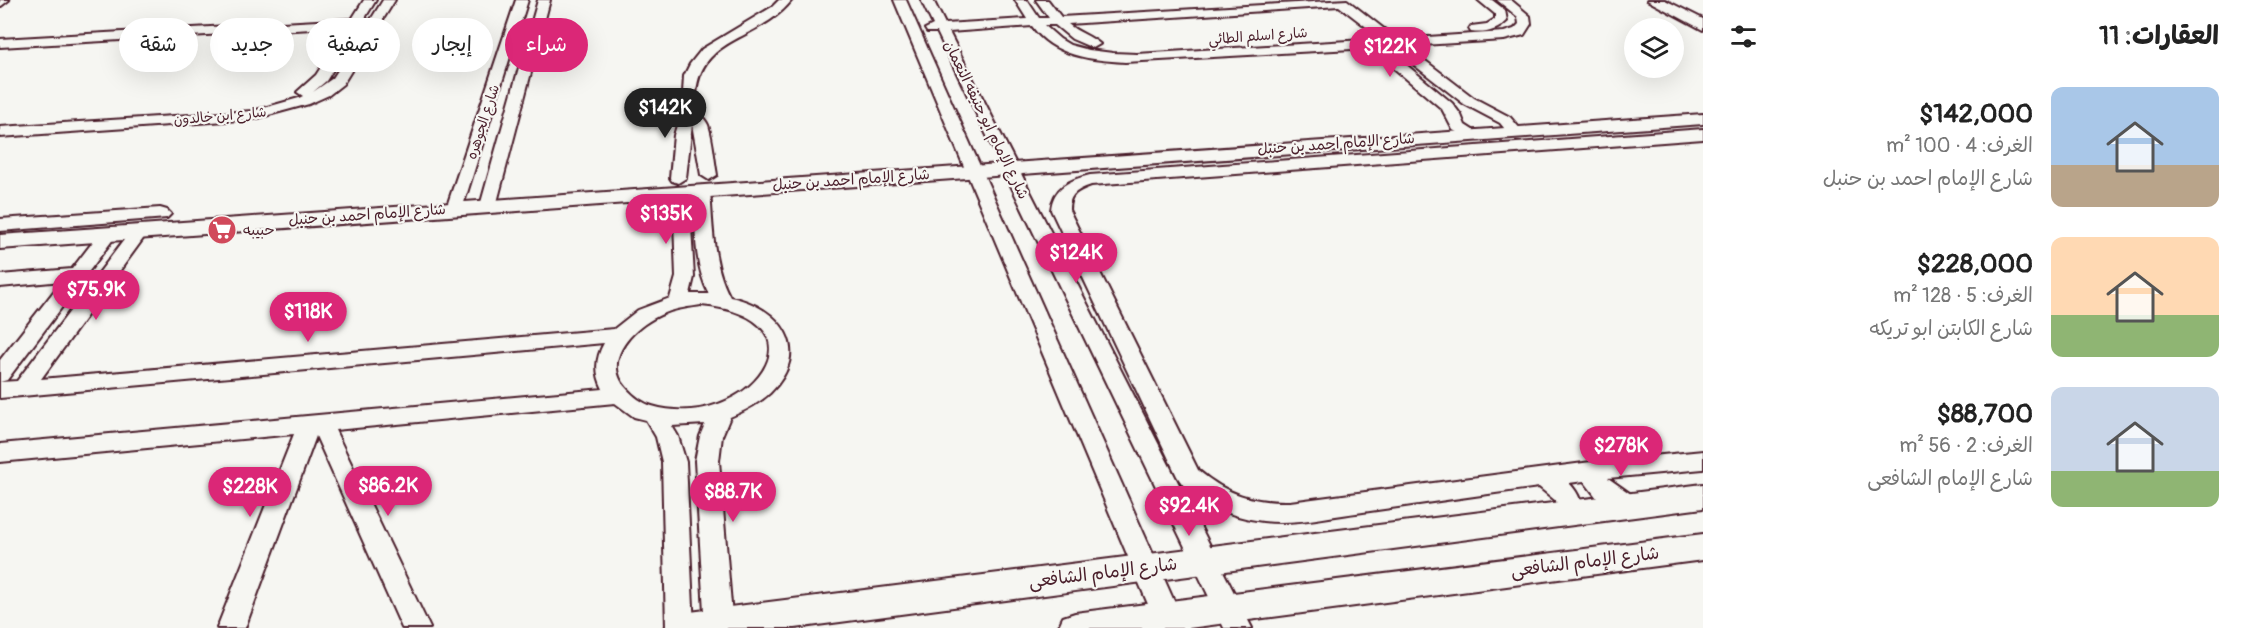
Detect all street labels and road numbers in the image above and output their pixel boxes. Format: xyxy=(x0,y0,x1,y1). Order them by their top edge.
street label: شارع اسلم الطائي xyxy=(1208,24,1308,52)
street label: شارع الإمام ابو حنيفه النعمان xyxy=(938,38,1033,203)
street label: شارع الجوهره xyxy=(463,83,504,162)
street label: شارع ابن خالدون xyxy=(173,103,267,130)
street label: شارع الإمام احمد بن حنبل xyxy=(1257,129,1415,160)
street label: شارع الإمام احمد بن حنبل xyxy=(772,165,930,196)
street label: شارع الإمام احمد بن حنبل xyxy=(288,200,446,231)
street label: شارع الإمام الشافعى xyxy=(1510,541,1661,584)
street label: شارع الإمام الشافعى xyxy=(1028,552,1179,595)

